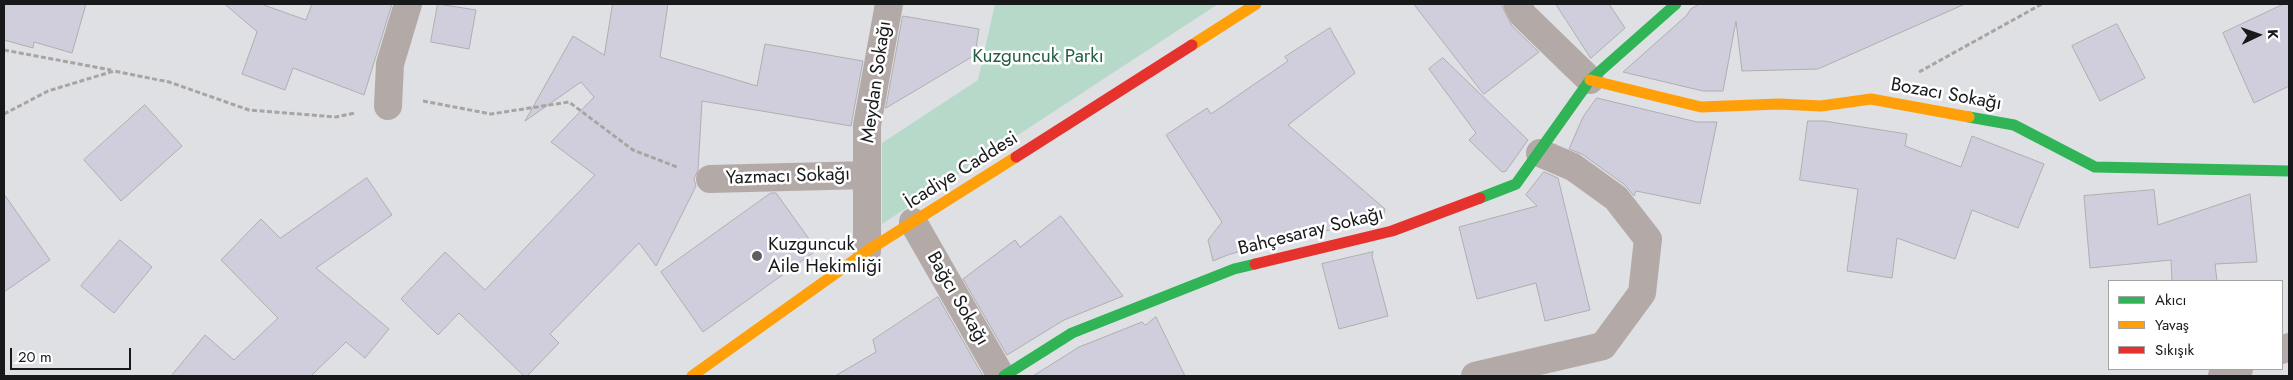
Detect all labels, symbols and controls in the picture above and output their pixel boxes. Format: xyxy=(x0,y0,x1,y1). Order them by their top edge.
north arrow xyxy=(2233,10,2283,60)
street label: Meydan Sokağı xyxy=(857,20,897,144)
text: K xyxy=(2263,29,2283,40)
park label: Kuzguncuk Parkı xyxy=(972,46,1104,68)
street label: Bozacı Sokağı xyxy=(1889,74,2003,116)
street label: İcadiye Caddesi xyxy=(902,127,1022,215)
street label: Yazmacı Sokağı xyxy=(725,163,851,191)
street label: Bahçesaray Sokağı xyxy=(1236,203,1386,261)
place label: Kuzguncuk Aile Hekimliği xyxy=(768,234,882,278)
street label: Bağcı Sokağı xyxy=(921,248,993,350)
marker: Kuzguncuk Aile Hekimliği xyxy=(750,249,764,263)
legend xyxy=(2108,280,2283,370)
text: Akıcı xyxy=(2155,289,2186,311)
text: Yavaş xyxy=(2155,314,2189,336)
scale bar xyxy=(12,338,134,370)
text: Sıkışık xyxy=(2155,339,2194,361)
text: 20 m xyxy=(18,346,52,368)

